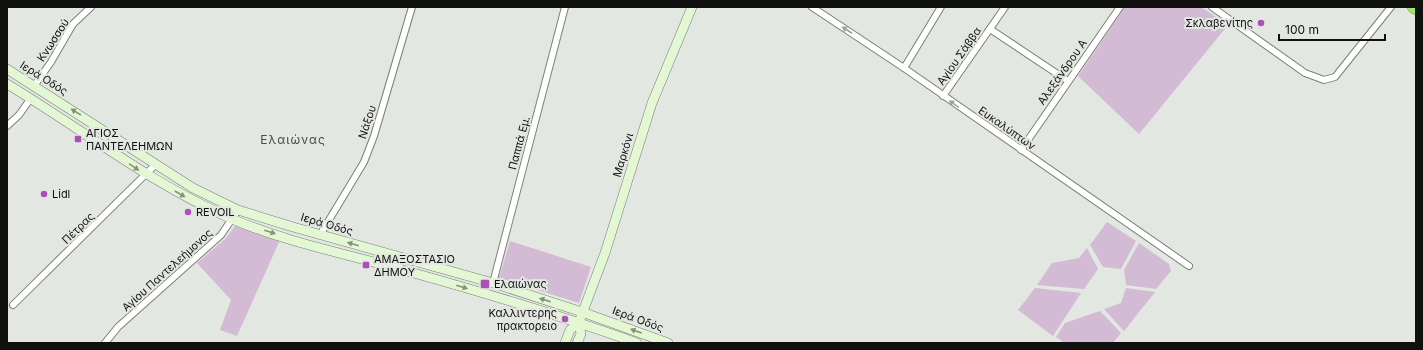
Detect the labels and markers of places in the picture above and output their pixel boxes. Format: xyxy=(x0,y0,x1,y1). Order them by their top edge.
place label: Σκλαβενίτης xyxy=(1185,16,1253,30)
marker: Σκλαβενίτης xyxy=(1256,18,1266,28)
place label: ΑΓΙΟΣ ΠΑΝΤΕΛΕΗΜΩΝ xyxy=(86,126,173,153)
marker: ΑΓΙΟΣ ΠΑΝΤΕΛΕΗΜΩΝ xyxy=(73,134,83,144)
place label: Lidl xyxy=(52,187,70,201)
marker: Lidl xyxy=(39,189,49,199)
place label: REVOIL xyxy=(196,205,235,219)
marker: REVOIL xyxy=(183,207,193,217)
place label: ΑΜΑΞΟΣΤΑΣΙΟ ΔΗΜΟΥ xyxy=(374,252,455,279)
marker: ΑΜΑΞΟΣΤΑΣΙΟ ΔΗΜΟΥ xyxy=(361,260,371,270)
place label: Ελαιώνας xyxy=(494,277,547,291)
marker: Ελαιώνας xyxy=(479,278,491,290)
place label: Καλλιντερης πρακτορειο xyxy=(488,306,557,333)
marker: Καλλιντερης πρακτορειο xyxy=(560,314,570,324)

